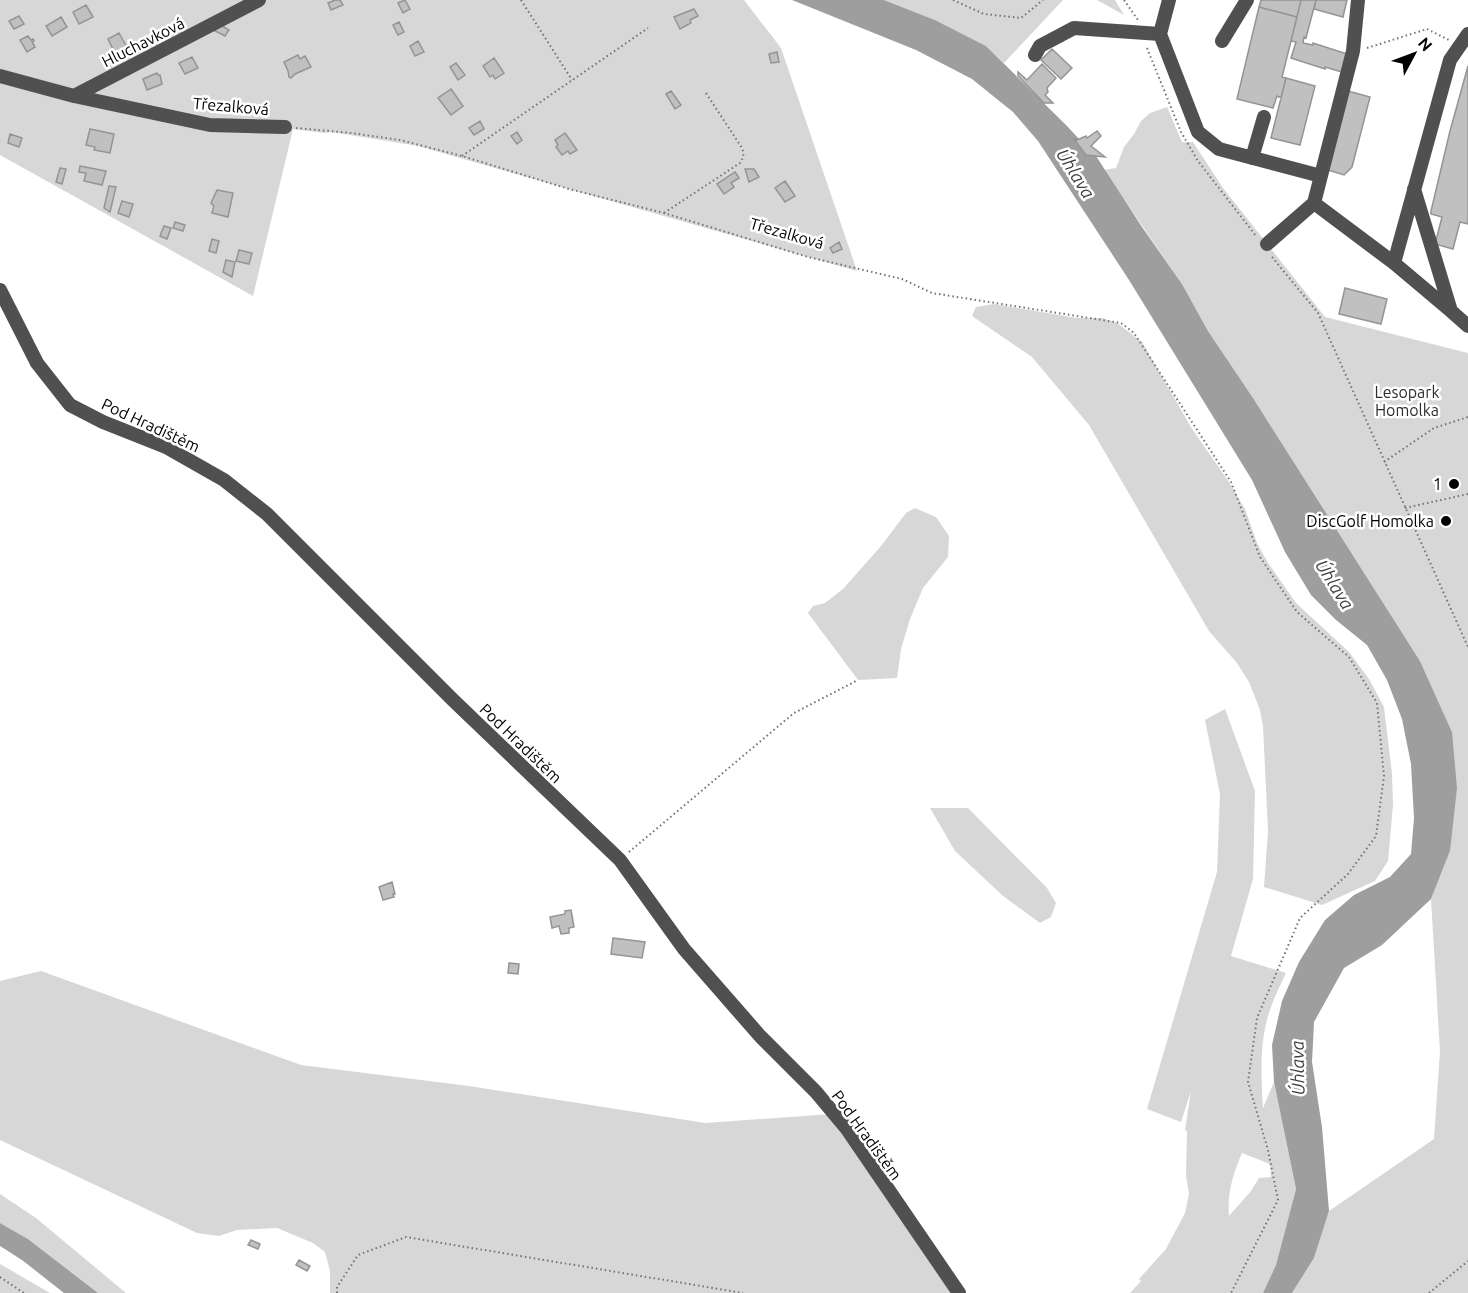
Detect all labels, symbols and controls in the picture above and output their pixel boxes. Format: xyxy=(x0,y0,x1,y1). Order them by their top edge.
street label: Hluchavková xyxy=(99,14,187,70)
north arrow xyxy=(1384,24,1444,84)
text: N xyxy=(1415,34,1436,55)
street label: Třezalková xyxy=(192,94,270,118)
water label: Úhlava xyxy=(1053,144,1100,202)
street label: Třezalková xyxy=(748,214,826,252)
park label: Lesopark Homolka xyxy=(1374,383,1440,419)
street label: Pod Hradištěm xyxy=(99,394,203,456)
place label: 1 xyxy=(1433,475,1442,493)
marker: 1 xyxy=(1447,477,1461,491)
place label: DiscGolf Homolka xyxy=(1306,512,1434,530)
marker: DiscGolf Homolka xyxy=(1439,514,1453,528)
water label: Úhlava xyxy=(1312,555,1359,613)
street label: Pod Hradištěm xyxy=(477,700,565,786)
water label: Úhlava xyxy=(1286,1040,1307,1096)
street label: Pod Hradištěm xyxy=(828,1087,906,1183)

